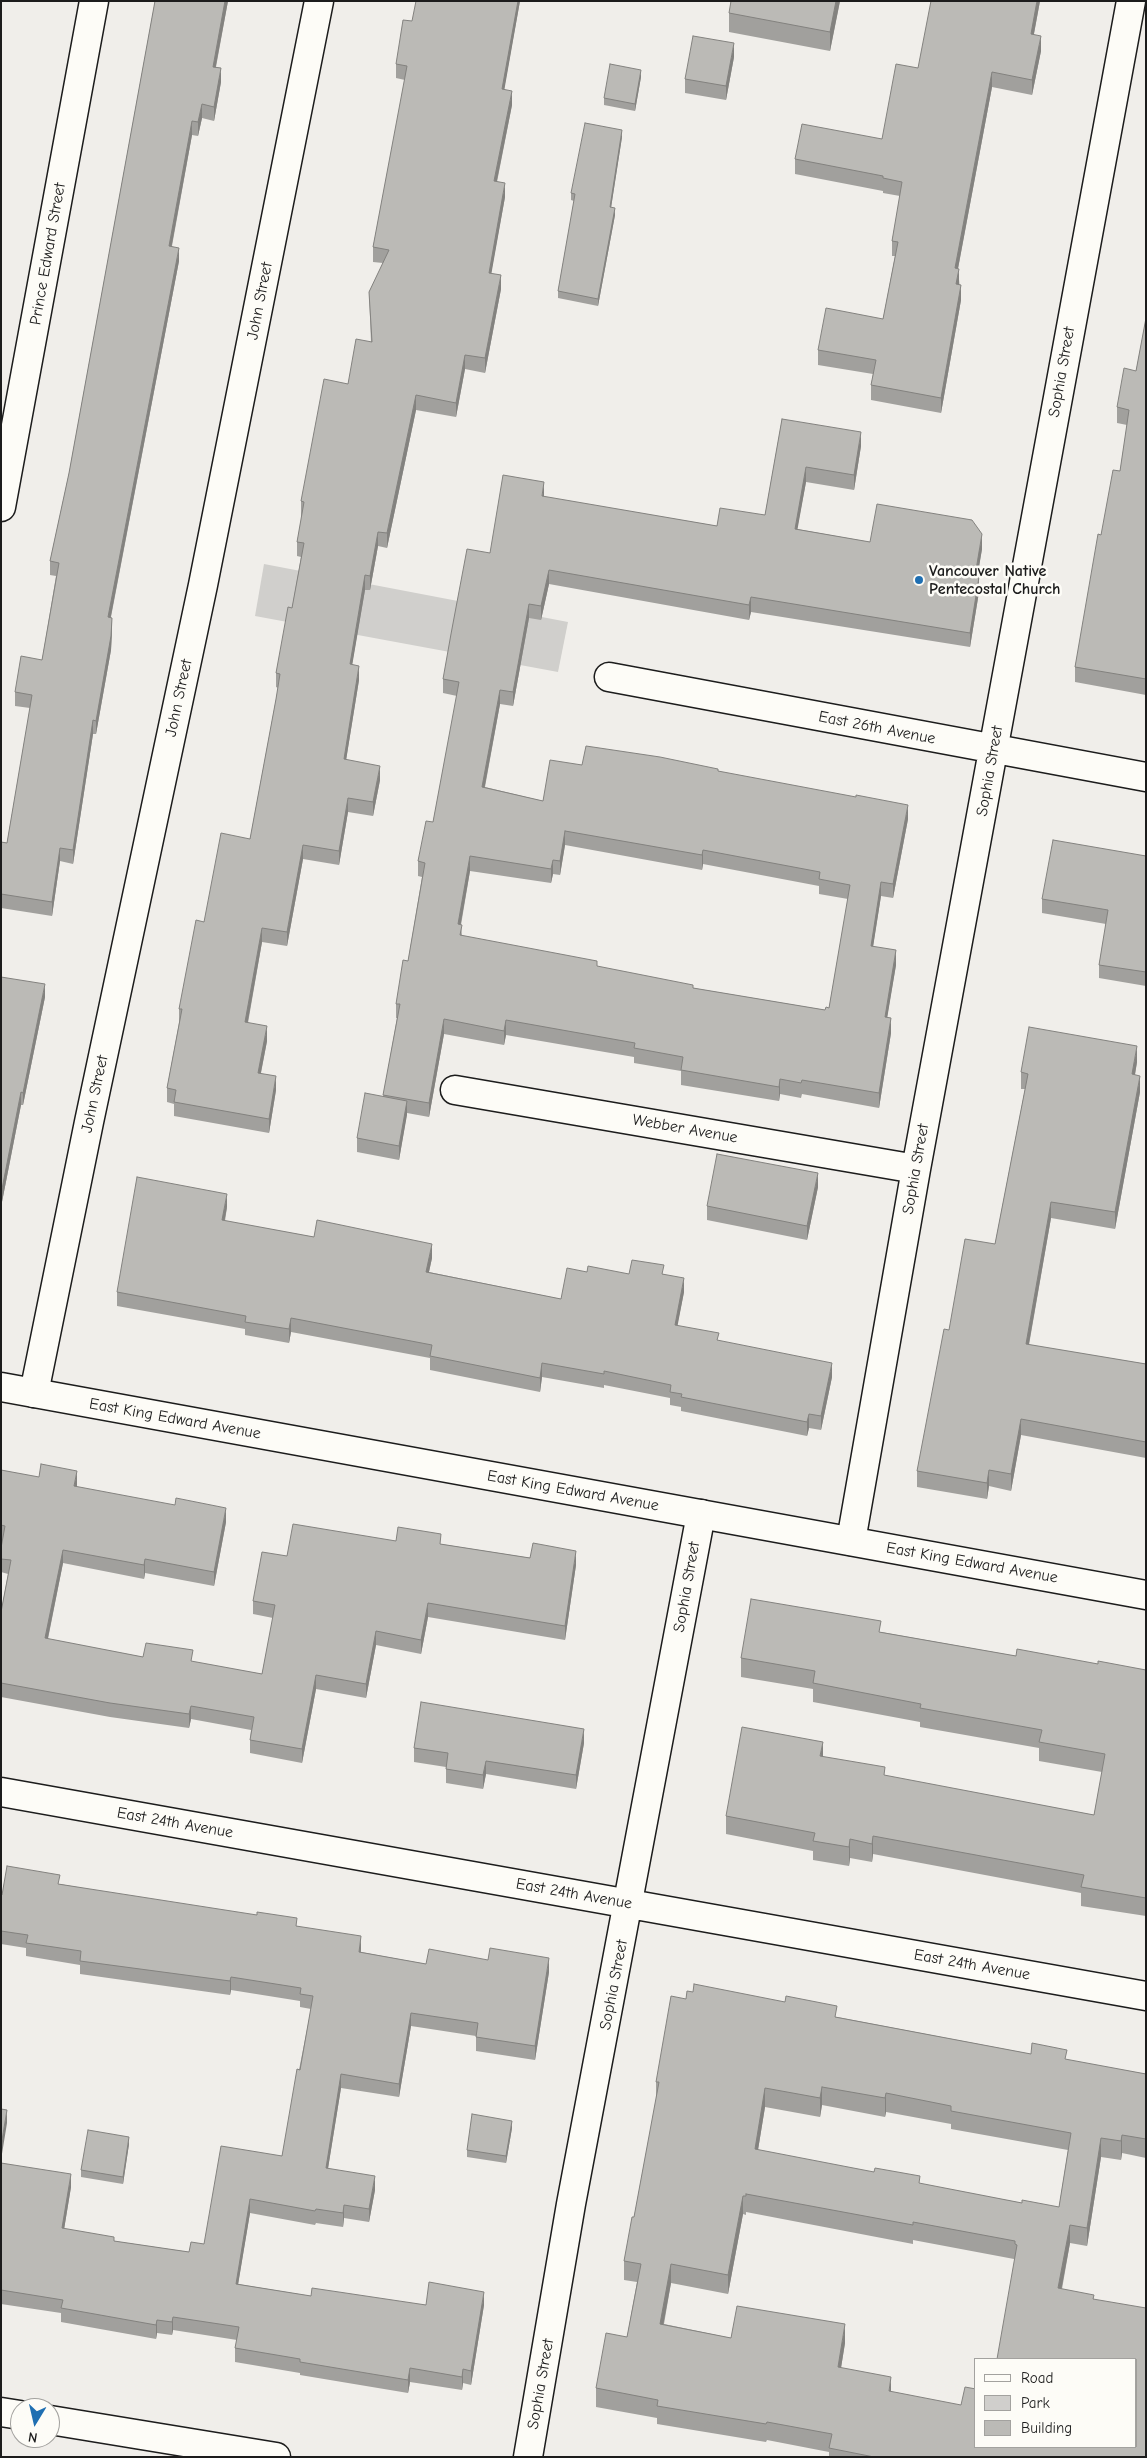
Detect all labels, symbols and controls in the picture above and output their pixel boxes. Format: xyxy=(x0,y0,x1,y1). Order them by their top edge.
street label: Prince Edward Street xyxy=(26,181,70,327)
street label: John Street xyxy=(243,261,277,341)
street label: Sophia Street xyxy=(1045,325,1079,419)
place label: Vancouver Native Pentecostal Church xyxy=(929,561,1060,599)
marker: Vancouver Native Pentecostal Church xyxy=(913,574,925,586)
street label: John Street xyxy=(161,658,197,738)
street label: East 26th Avenue xyxy=(817,707,937,749)
street label: Sophia Street xyxy=(973,724,1007,818)
street label: John Street xyxy=(77,1054,113,1134)
street label: Webber Avenue xyxy=(631,1110,739,1148)
street label: Sophia Street xyxy=(899,1122,933,1216)
street label: East King Edward Avenue xyxy=(88,1394,262,1444)
street label: East King Edward Avenue xyxy=(486,1466,660,1516)
street label: East King Edward Avenue xyxy=(885,1538,1059,1588)
street label: Sophia Street xyxy=(670,1540,704,1634)
street label: East 24th Avenue xyxy=(115,1803,235,1843)
street label: East 24th Avenue xyxy=(514,1874,634,1914)
street label: Sophia Street xyxy=(596,1938,632,2032)
street label: East 24th Avenue xyxy=(912,1945,1032,1985)
street label: Sophia Street xyxy=(524,2337,558,2431)
legend xyxy=(974,2358,1137,2448)
text: Road xyxy=(1021,2369,1053,2387)
text: Park xyxy=(1021,2394,1050,2412)
north arrow xyxy=(10,2398,60,2448)
text: Building xyxy=(1021,2419,1072,2437)
text: N xyxy=(27,2428,39,2446)

